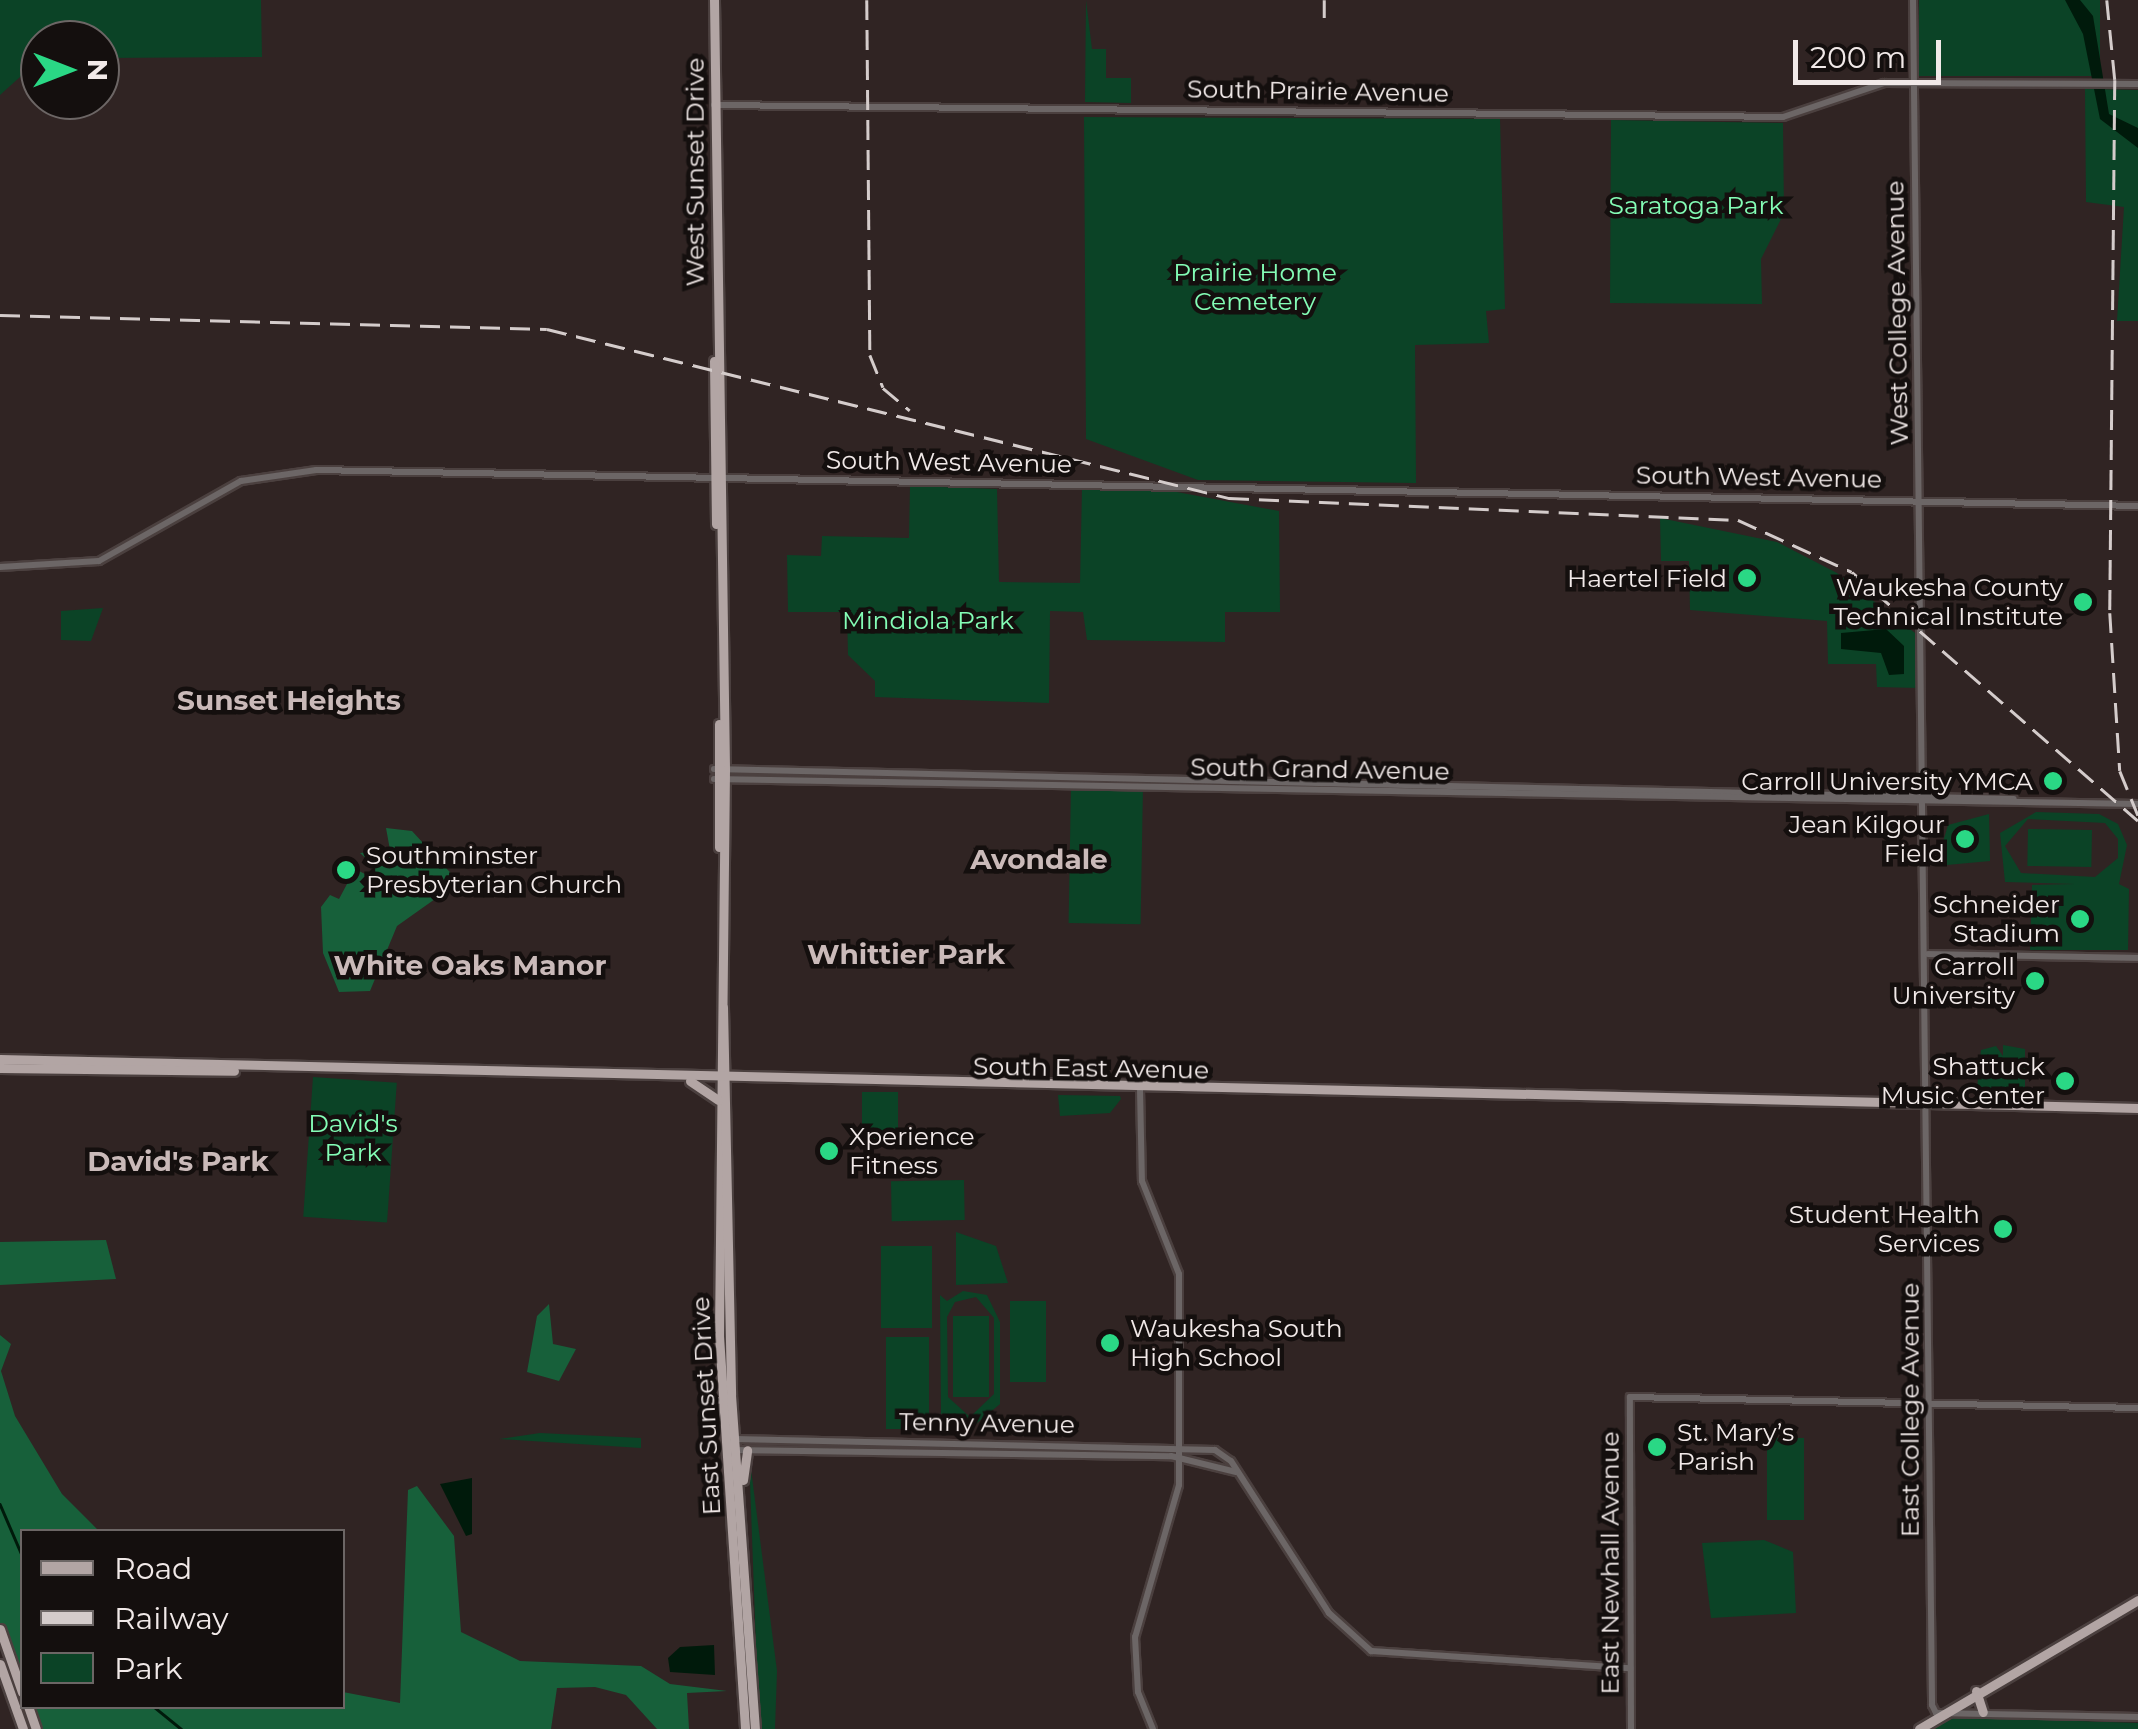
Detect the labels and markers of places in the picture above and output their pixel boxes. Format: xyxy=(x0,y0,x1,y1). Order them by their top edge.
place label: Haertel Field xyxy=(1567,563,1727,593)
marker: Haertel Field xyxy=(1736,567,1758,589)
place label: Waukesha County Technical Institute xyxy=(1833,573,2063,632)
marker: Waukesha County Technical Institute xyxy=(2072,591,2094,613)
place label: Carroll University YMCA xyxy=(1741,766,2033,796)
marker: Carroll University YMCA xyxy=(2042,770,2064,792)
place label: Jean Kilgour Field xyxy=(1789,810,1945,869)
marker: Jean Kilgour Field xyxy=(1954,828,1976,850)
place label: Southminster Presbyterian Church xyxy=(366,841,622,900)
marker: Southminster Presbyterian Church xyxy=(335,859,357,881)
place label: Schneider Stadium xyxy=(1933,890,2060,949)
marker: Schneider Stadium xyxy=(2069,908,2091,930)
place label: Carroll University xyxy=(1892,952,2015,1011)
marker: Carroll University xyxy=(2024,970,2046,992)
place label: Shattuck Music Center xyxy=(1881,1052,2045,1111)
marker: Shattuck Music Center xyxy=(2054,1070,2076,1092)
place label: Xperience Fitness xyxy=(849,1122,975,1181)
marker: Xperience Fitness xyxy=(818,1140,840,1162)
place label: Student Health Services xyxy=(1789,1200,1980,1259)
marker: Student Health Services xyxy=(1990,1216,2016,1242)
place label: Waukesha South High School xyxy=(1130,1314,1343,1373)
marker: Waukesha South High School xyxy=(1099,1332,1121,1354)
place label: St. Mary’s Parish xyxy=(1677,1418,1794,1477)
marker: St. Mary’s Parish xyxy=(1646,1436,1668,1458)

